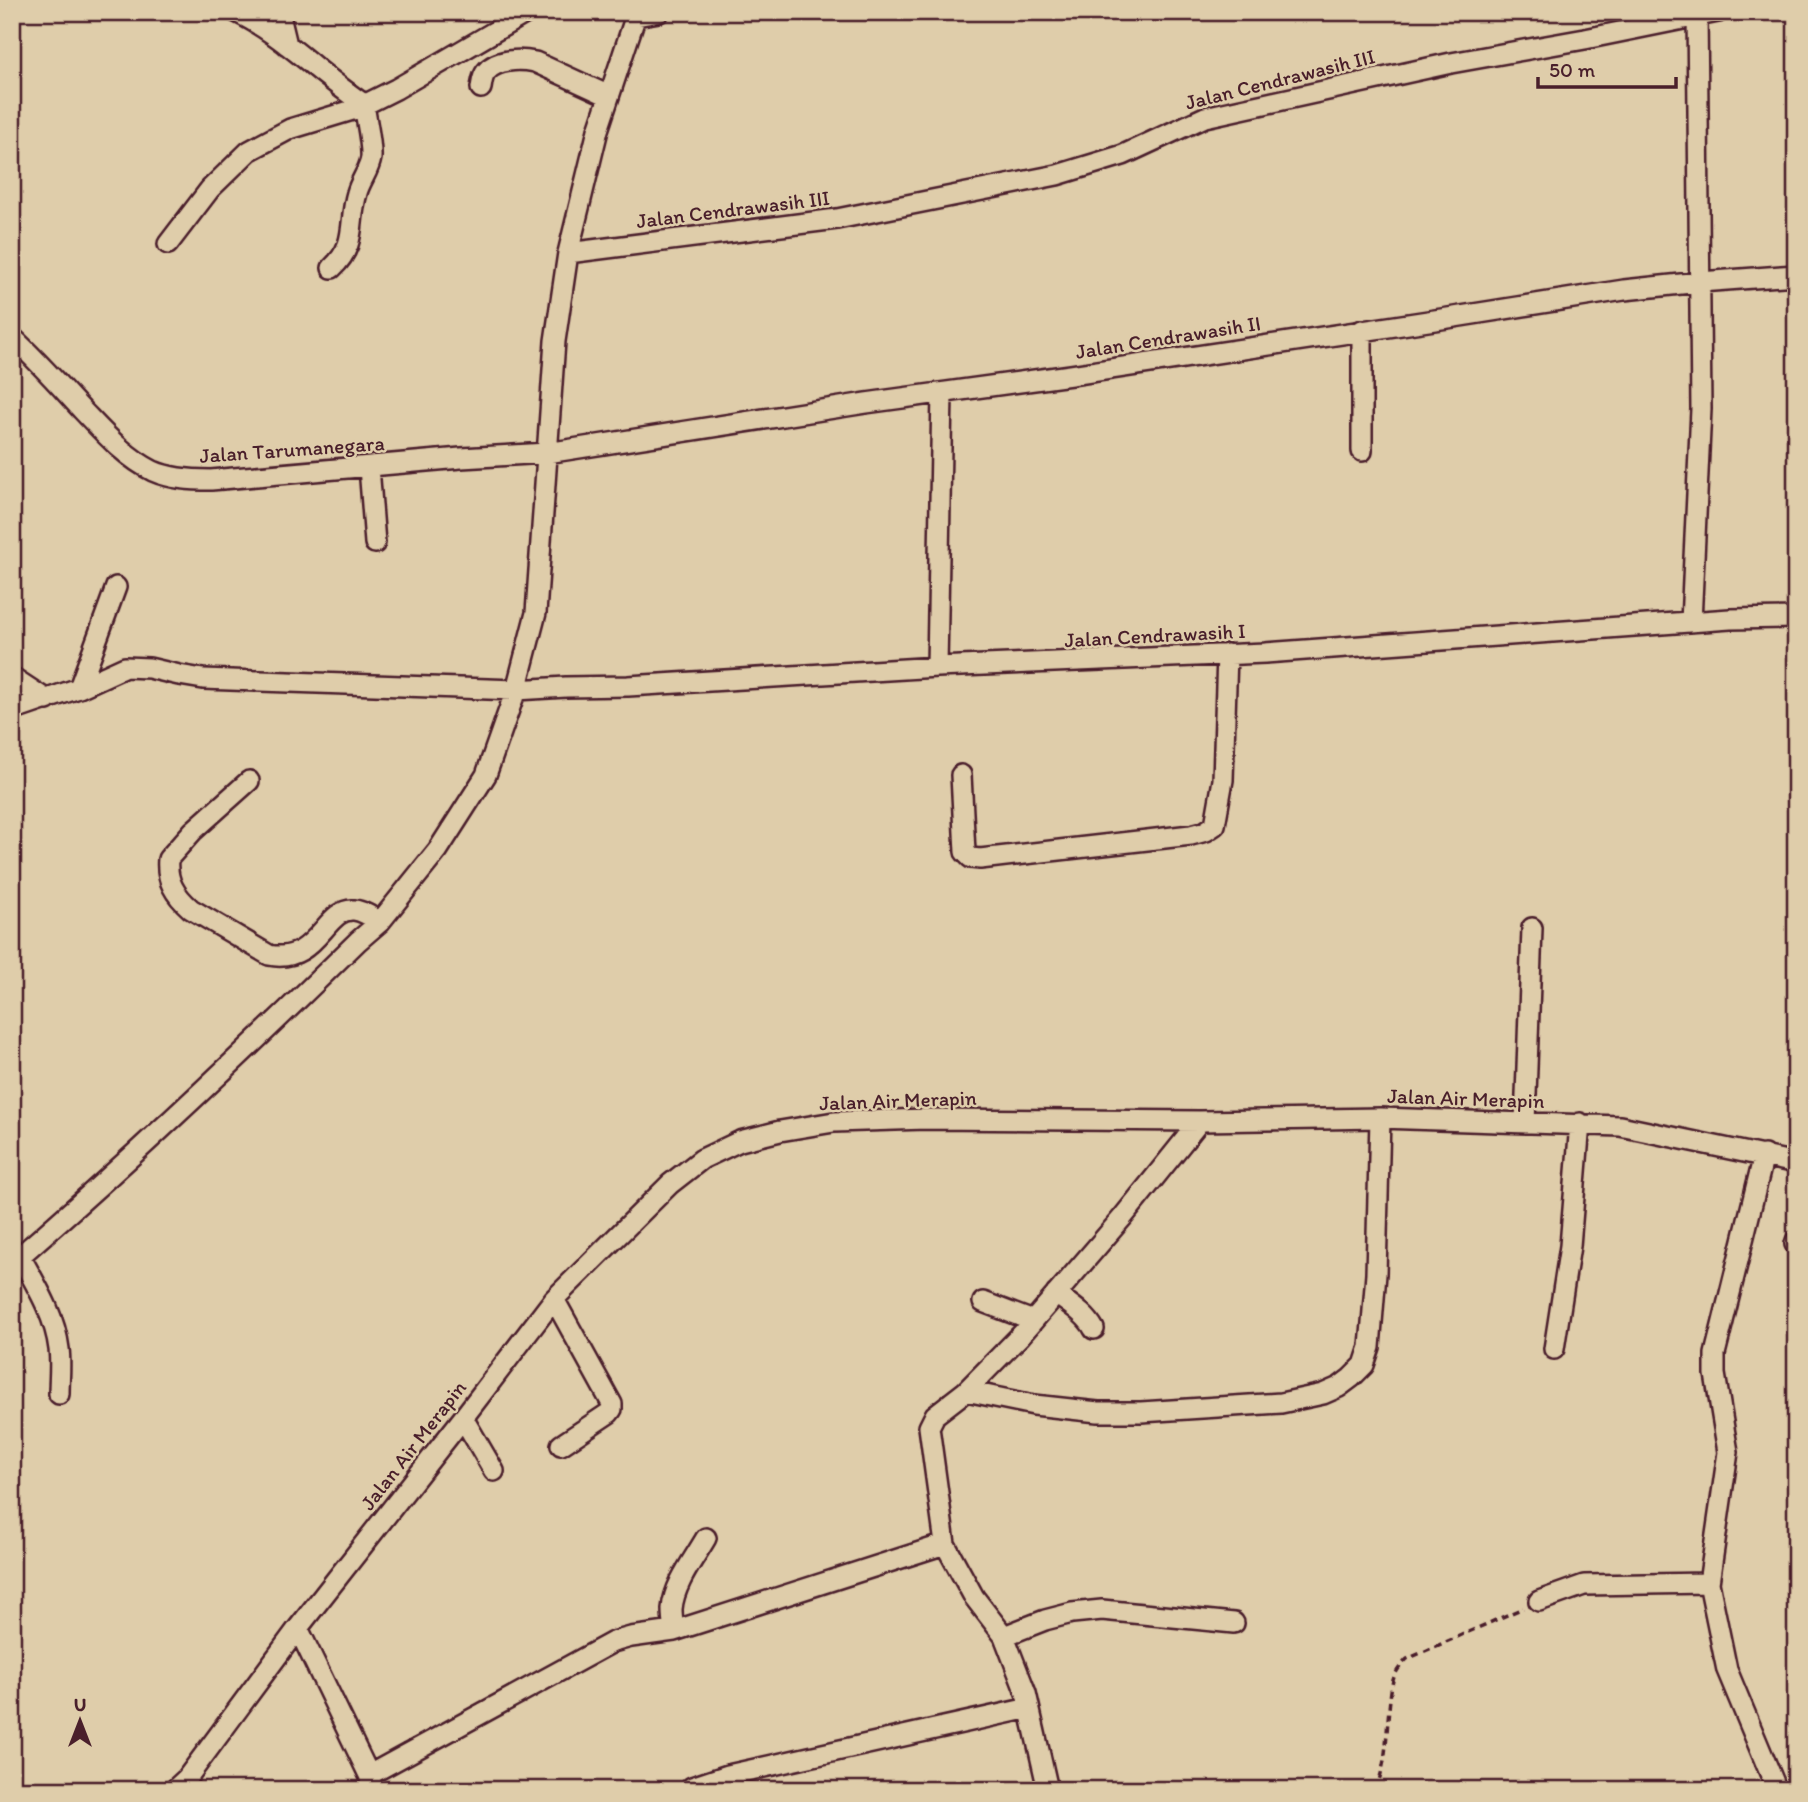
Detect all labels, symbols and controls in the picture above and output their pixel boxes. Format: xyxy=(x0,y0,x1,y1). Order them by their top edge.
street label: Jalan Cendrawasih III xyxy=(1182,43,1378,115)
scale bar xyxy=(1538,46,1677,90)
text: 50 m xyxy=(1549,57,1596,82)
street label: Jalan Cendrawasih III xyxy=(635,185,831,233)
street label: Jalan Cendrawasih II xyxy=(1074,310,1262,364)
street label: Jalan Tarumanegara xyxy=(199,430,385,468)
street label: Jalan Cendrawasih I xyxy=(1064,618,1246,652)
street label: Jalan Air Merapin xyxy=(1387,1083,1545,1113)
street label: Jalan Air Merapin xyxy=(819,1085,977,1115)
street label: Jalan Air Merapin xyxy=(355,1375,471,1515)
north arrow xyxy=(46,1686,116,1756)
text: U xyxy=(74,1693,86,1716)

